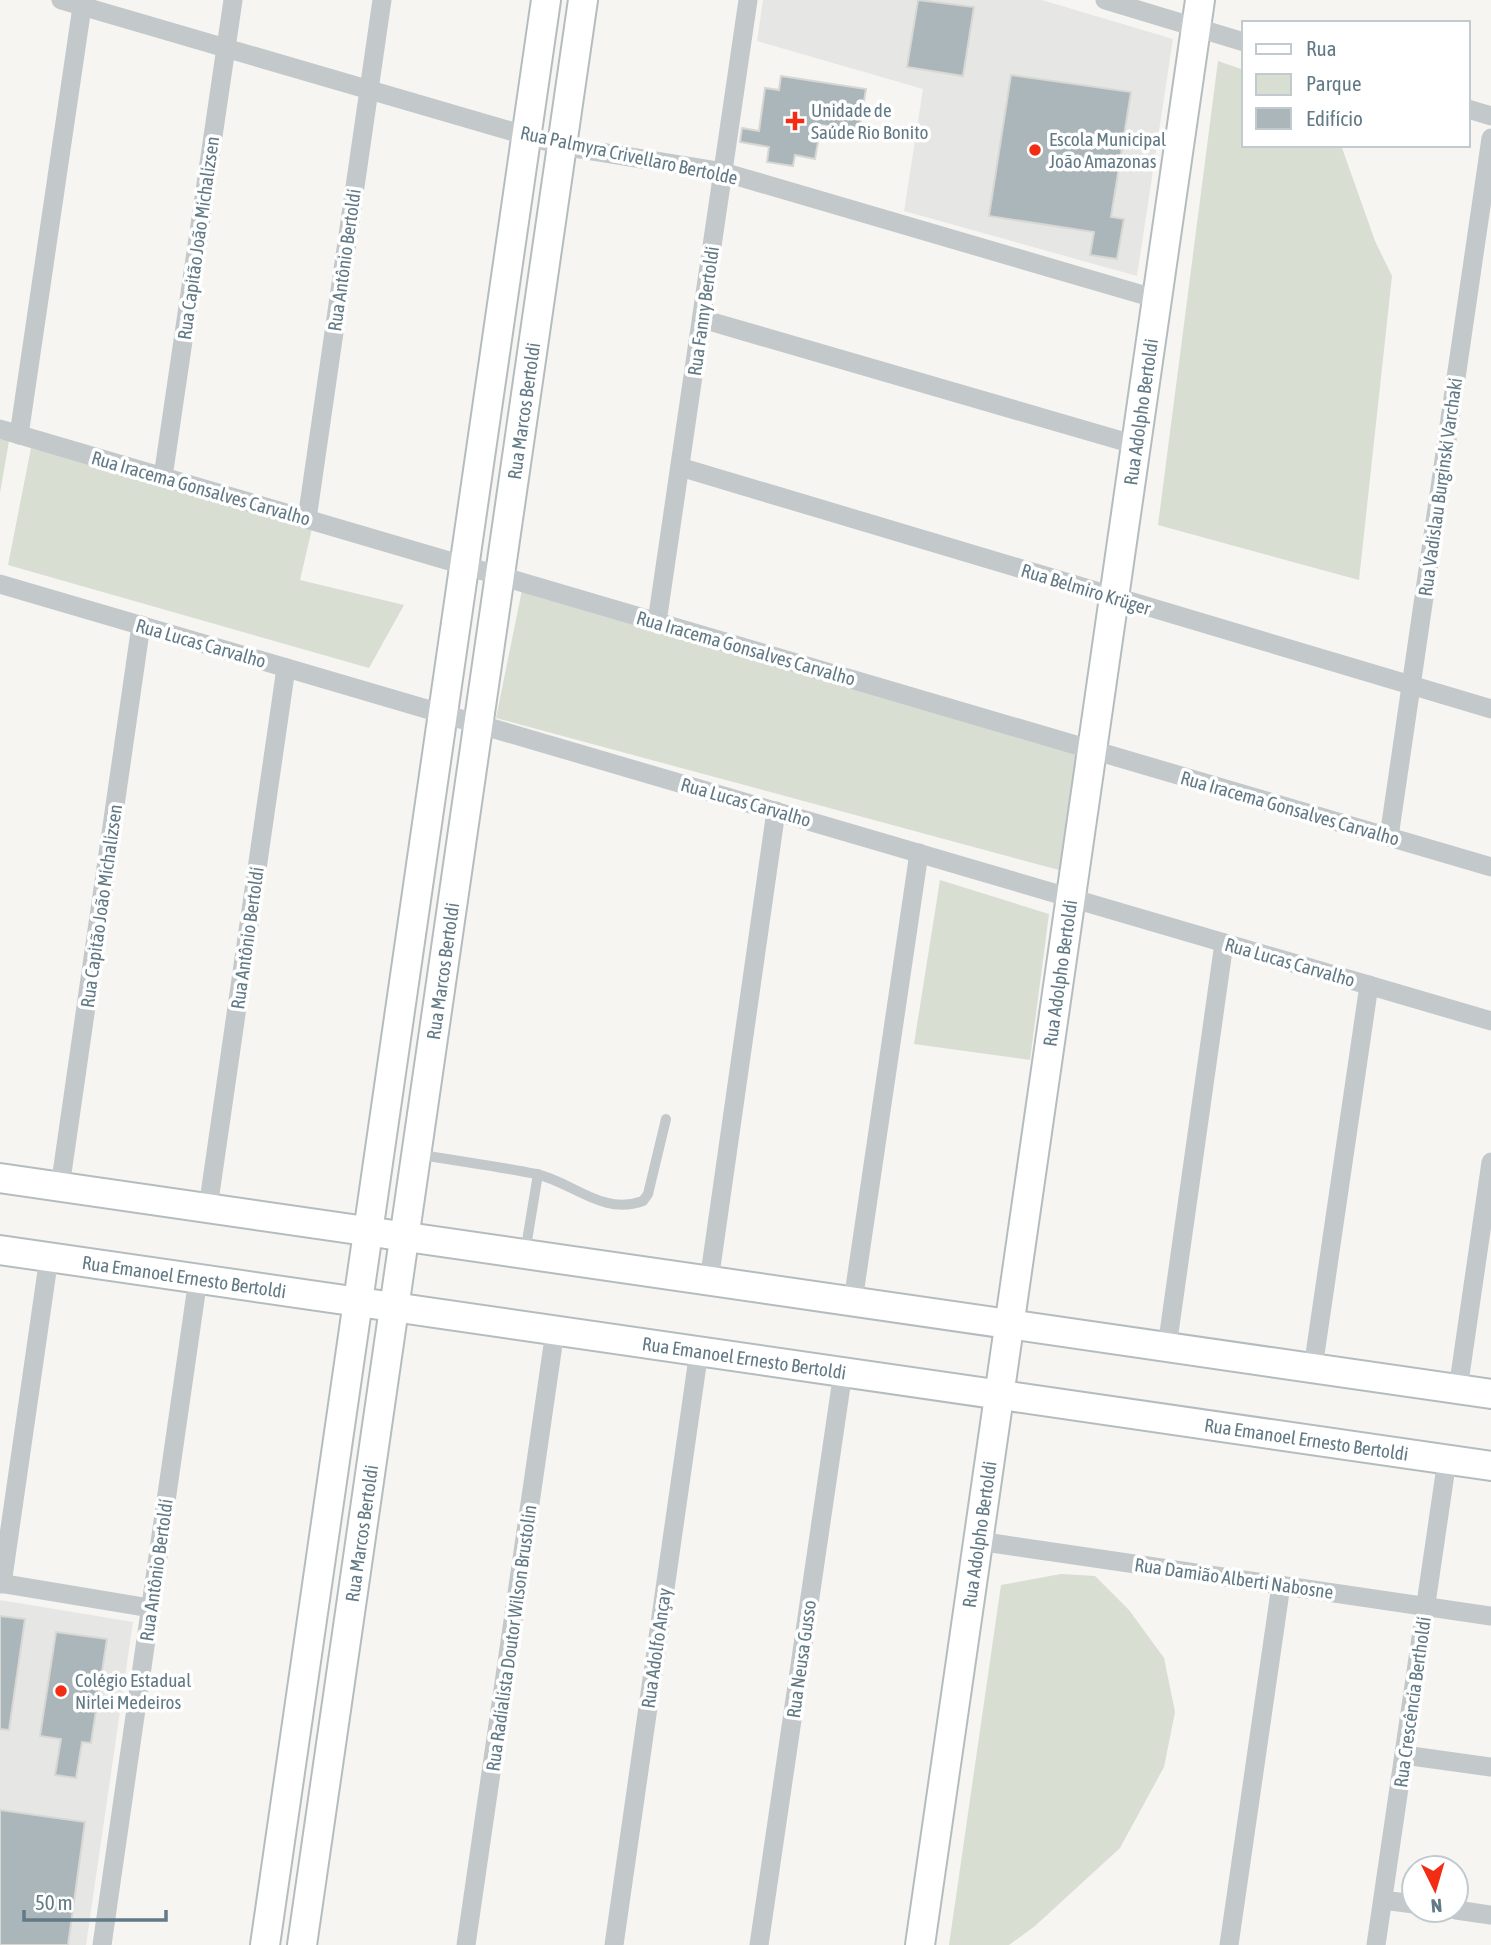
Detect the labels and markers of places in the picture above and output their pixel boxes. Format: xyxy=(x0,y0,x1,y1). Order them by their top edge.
place label: Unidade de Saúde Rio Bonito xyxy=(811,99,928,143)
marker: Unidade de Saúde Rio Bonito xyxy=(785,111,805,131)
place label: Escola Municipal João Amazonas xyxy=(1049,128,1166,172)
marker: Escola Municipal João Amazonas xyxy=(1027,142,1043,158)
place label: Colégio Estadual Nirlei Medeiros xyxy=(75,1669,191,1713)
marker: Colégio Estadual Nirlei Medeiros xyxy=(53,1683,69,1699)

